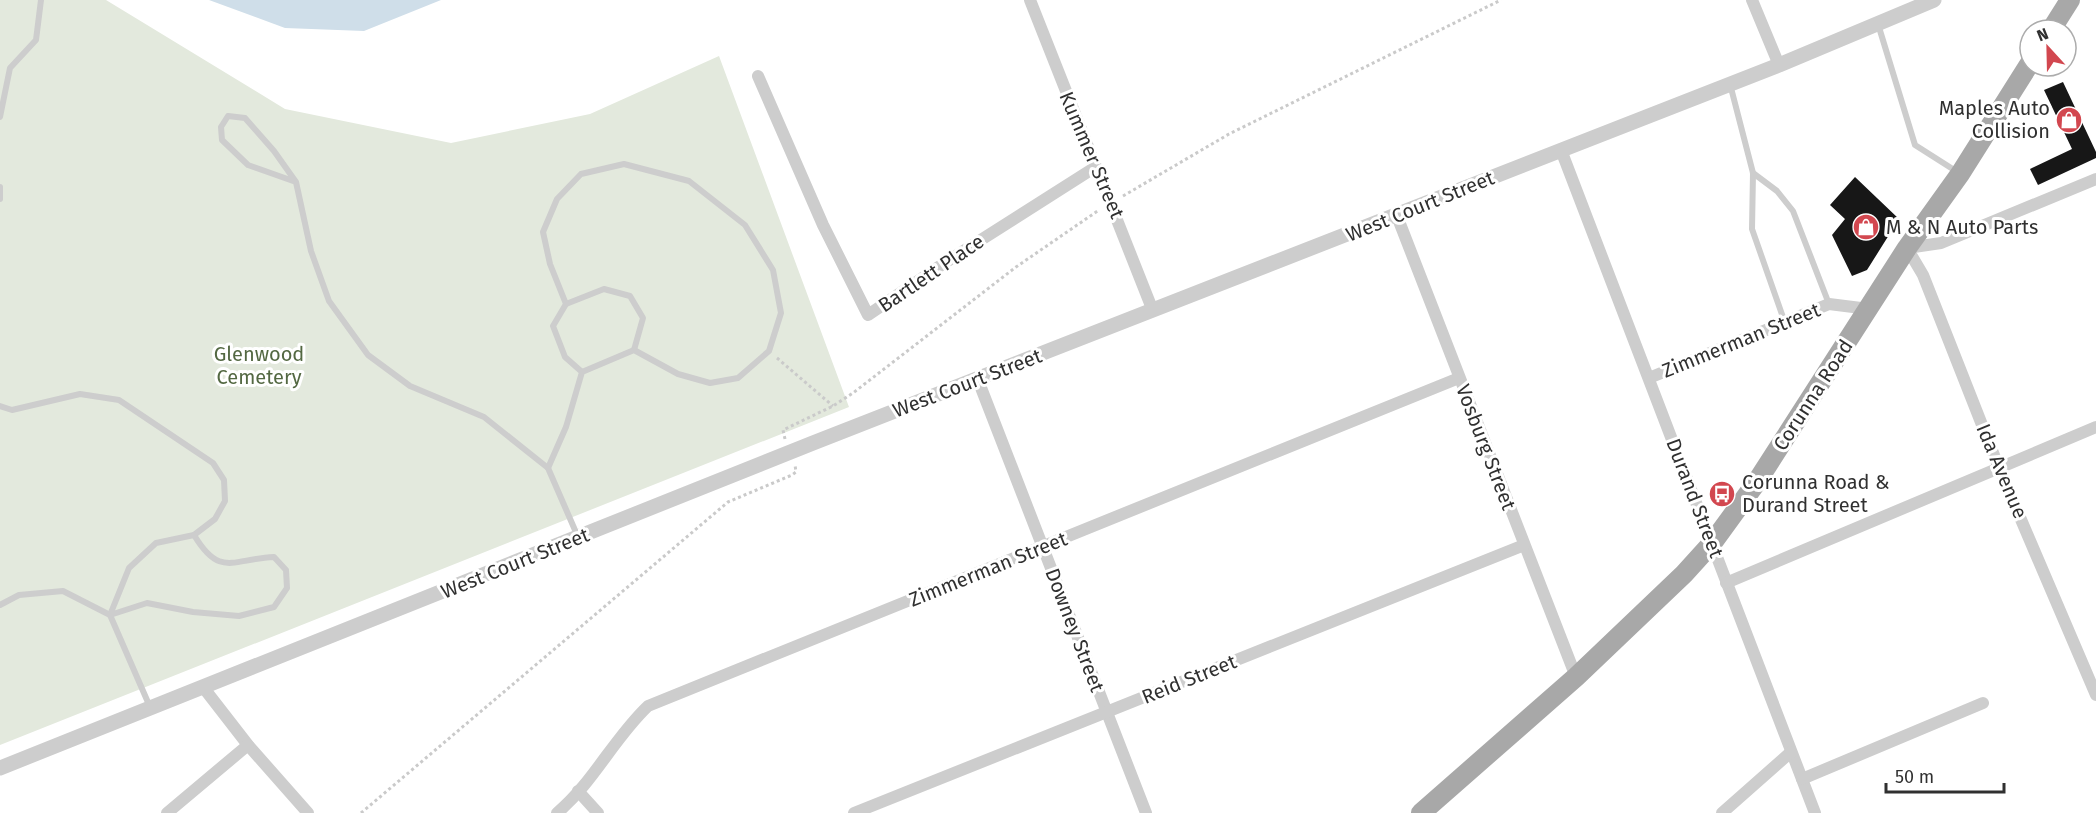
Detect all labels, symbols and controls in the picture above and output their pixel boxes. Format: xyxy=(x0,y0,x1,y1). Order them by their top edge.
north arrow xyxy=(2018,18,2078,78)
text: N xyxy=(2034,24,2051,45)
street label: Kummer Street xyxy=(1054,88,1130,223)
place label: Maples Auto Collision xyxy=(1939,96,2050,143)
shop icon: Maples Auto Collision xyxy=(2054,105,2084,135)
street label: West Court Street xyxy=(1342,165,1498,247)
shop icon: M & N Auto Parts xyxy=(1851,212,1881,242)
place label: M & N Auto Parts xyxy=(1886,215,2038,239)
street label: Bartlett Place xyxy=(874,229,988,317)
street label: Zimmerman Street xyxy=(1658,297,1824,383)
street label: Corunna Road xyxy=(1768,335,1858,455)
park label: Glenwood Cemetery xyxy=(214,342,304,389)
street label: West Court Street xyxy=(889,343,1046,422)
street label: Vosburg Street xyxy=(1451,381,1521,514)
street label: Ida Avenue xyxy=(1971,420,2033,522)
street label: Durand Street xyxy=(1661,435,1729,562)
place label: Corunna Road & Durand Street xyxy=(1742,470,1889,517)
bus stop icon: Corunna Road & Durand Street xyxy=(1707,479,1737,509)
street label: West Court Street xyxy=(437,522,593,604)
street label: Zimmerman Street xyxy=(905,526,1071,612)
street label: Downey Street xyxy=(1040,565,1110,696)
street label: Reid Street xyxy=(1138,649,1241,709)
scale bar xyxy=(1886,756,2004,794)
text: 50 m xyxy=(1895,766,1934,788)

